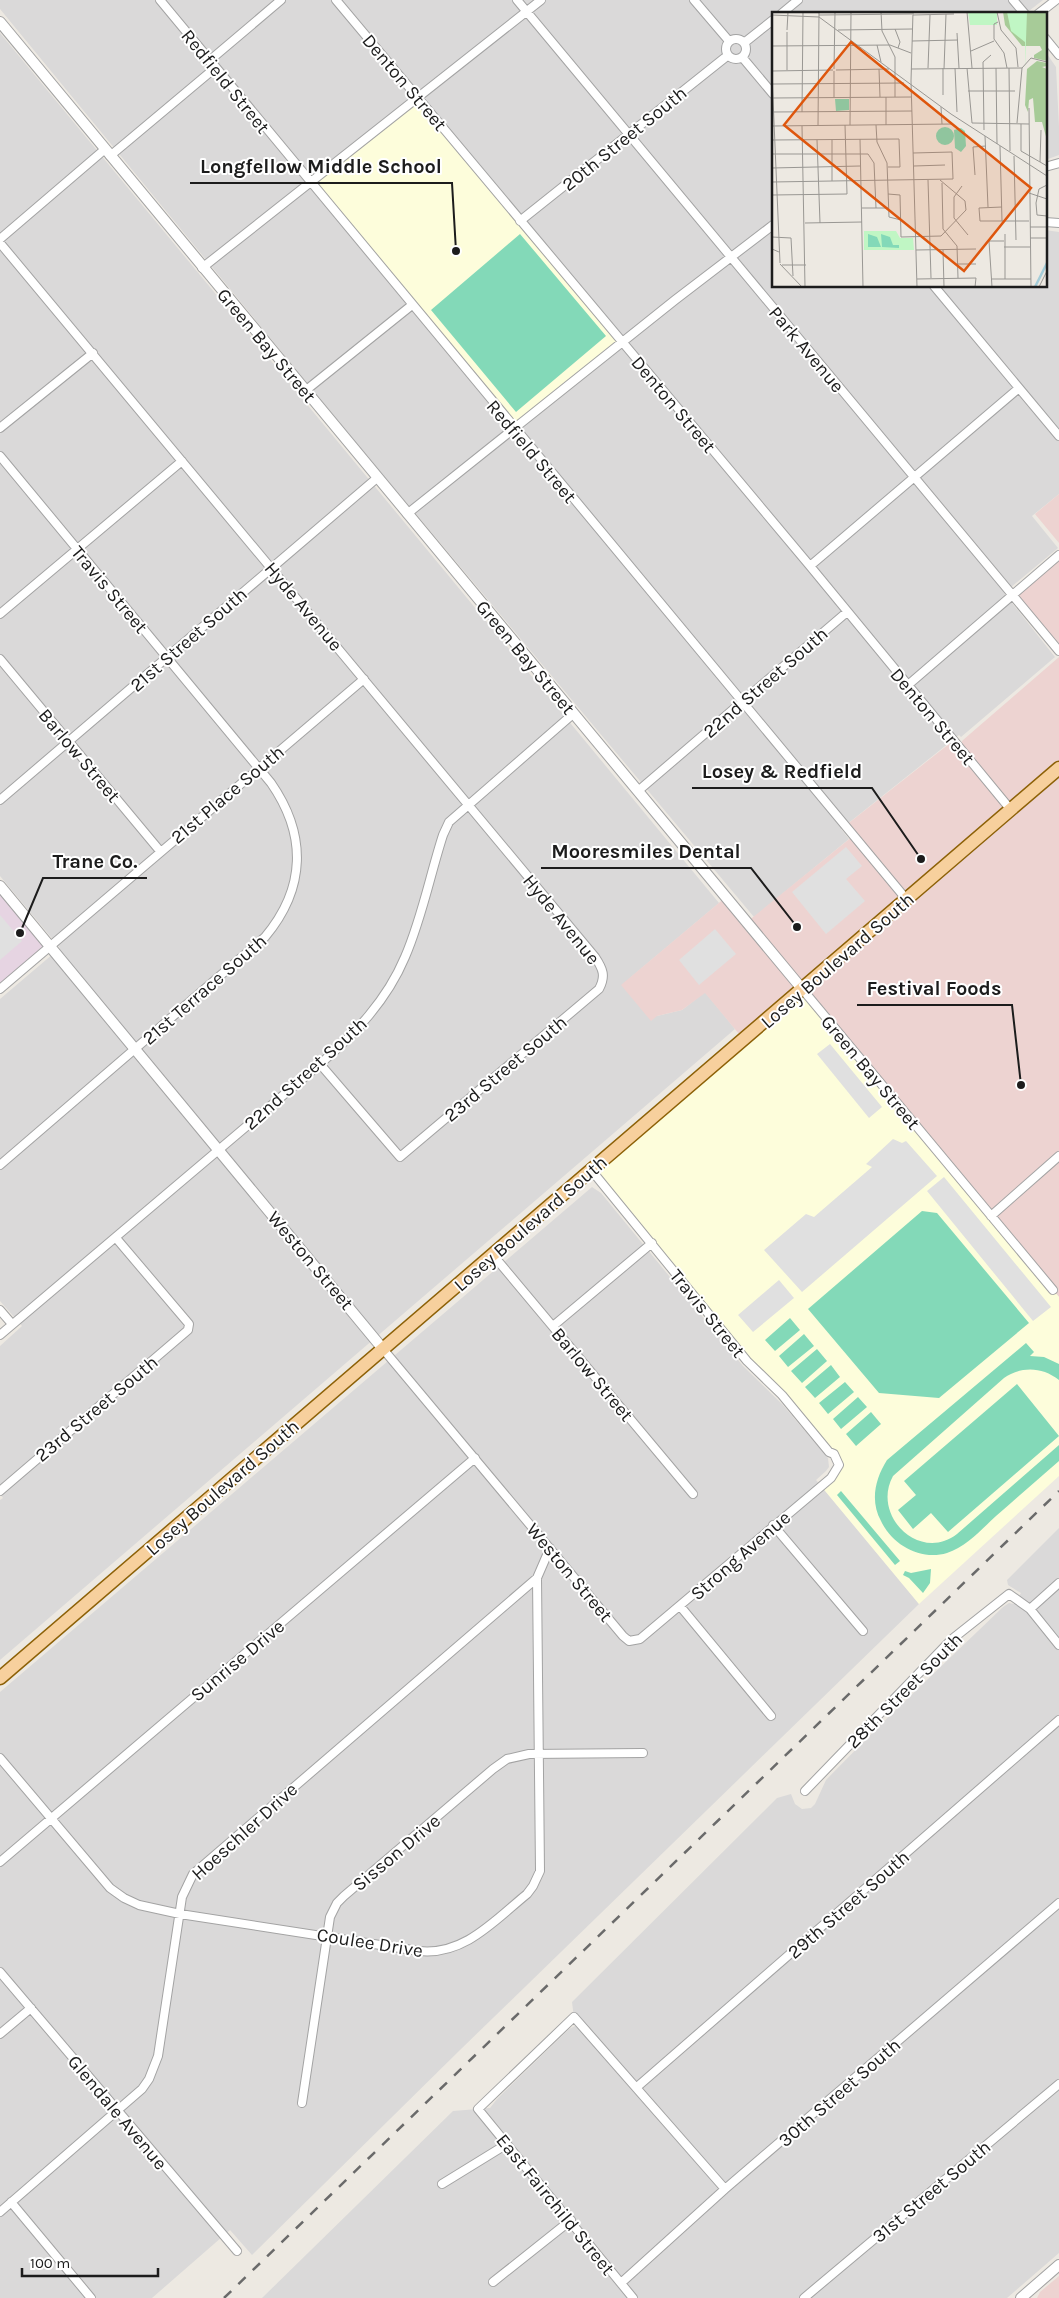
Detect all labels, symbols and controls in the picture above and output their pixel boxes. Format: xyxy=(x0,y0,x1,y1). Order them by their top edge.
inset map xyxy=(772,12,1046,288)
street label: Redfield Street xyxy=(176,25,274,138)
street label: Denton Street xyxy=(357,30,451,135)
street label: 20th Street South xyxy=(558,82,691,196)
callout: Longfellow Middle School xyxy=(190,148,452,183)
text: Longfellow Middle School xyxy=(200,155,442,178)
street label: Green Bay Street xyxy=(212,284,320,407)
street label: Park Avenue xyxy=(764,302,849,397)
street label: Denton Street xyxy=(626,352,720,457)
street label: Redfield Street xyxy=(482,396,581,508)
street label: Travis Street xyxy=(66,541,152,638)
street label: Hyde Avenue xyxy=(260,558,347,656)
street label: 21st Street South xyxy=(126,583,252,696)
street label: Green Bay Street xyxy=(471,596,579,719)
street label: 22nd Street South xyxy=(699,623,832,743)
street label: Denton Street xyxy=(885,664,979,769)
street label: Barlow Street xyxy=(34,704,125,807)
street label: 21st Place South xyxy=(166,741,289,849)
callout: Losey & Redfield xyxy=(692,753,872,788)
text: Losey & Redfield xyxy=(702,760,862,783)
callout: Mooresmiles Dental xyxy=(541,833,751,868)
text: Mooresmiles Dental xyxy=(551,840,741,863)
callout: Trane Co. xyxy=(43,843,147,878)
text: Trane Co. xyxy=(53,850,137,873)
street label: Hyde Avenue xyxy=(518,870,604,969)
street label: Losey Boulevard South xyxy=(757,888,919,1033)
street label: 21st Terrace South xyxy=(138,930,271,1050)
callout: Festival Foods xyxy=(857,970,1012,1005)
text: Festival Foods xyxy=(867,977,1001,1000)
street label: 23rd Street South xyxy=(440,1011,572,1127)
street label: Green Bay Street xyxy=(816,1011,924,1134)
street label: 22nd Street South xyxy=(240,1013,372,1135)
street label: Losey Boulevard South xyxy=(450,1151,612,1296)
street label: Weston Street xyxy=(263,1207,358,1314)
street label: Travis Street xyxy=(665,1265,750,1362)
street label: Barlow Street xyxy=(547,1323,638,1426)
street label: 23rd Street South xyxy=(31,1351,163,1467)
street label: Losey Boulevard South xyxy=(142,1415,304,1560)
street label: Strong Avenue xyxy=(686,1506,795,1605)
street label: Weston Street xyxy=(522,1519,617,1626)
street label: Sunrise Drive xyxy=(186,1615,289,1706)
street label: 28th Street South xyxy=(842,1628,967,1753)
street label: Hoeschler Drive xyxy=(187,1778,302,1885)
street label: Sisson Drive xyxy=(348,1810,445,1896)
street label: 29th Street South xyxy=(783,1846,914,1964)
street label: Coulee Drive xyxy=(315,1924,425,1962)
street label: 30th Street South xyxy=(774,2034,905,2152)
street label: Glendale Avenue xyxy=(63,2051,171,2174)
street label: East Fairchild Street xyxy=(491,2130,619,2280)
street label: 31st Street South xyxy=(868,2136,995,2248)
scale bar xyxy=(22,2246,159,2278)
text: 100 m xyxy=(30,2254,70,2272)

